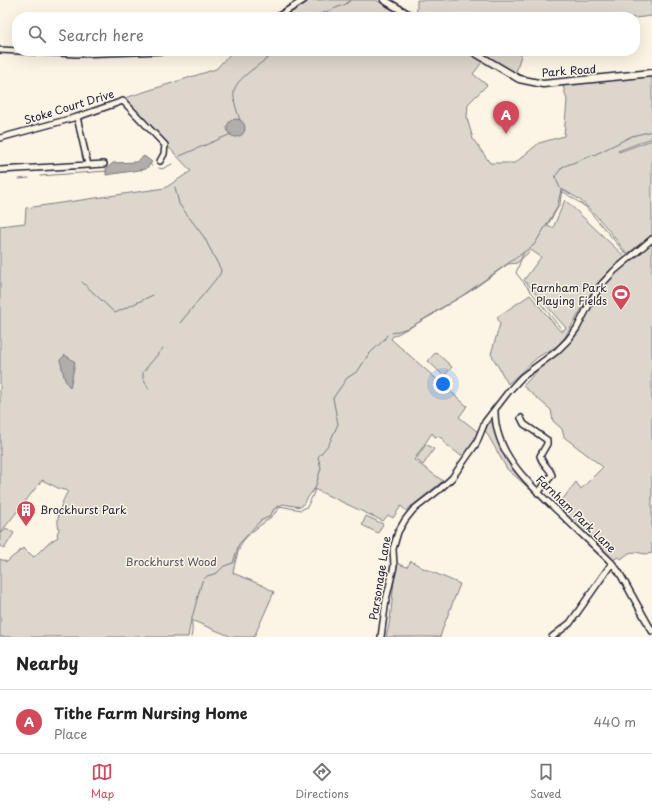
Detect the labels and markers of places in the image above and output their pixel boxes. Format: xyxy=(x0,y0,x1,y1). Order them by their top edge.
pin: A xyxy=(493,101,519,134)
place label: Farnham Park Playing Fields xyxy=(531,279,607,309)
sports icon: Farnham Park Playing Fields xyxy=(610,283,632,311)
building icon: Brockhurst Park xyxy=(15,499,37,527)
place label: Brockhurst Park xyxy=(40,501,127,518)

